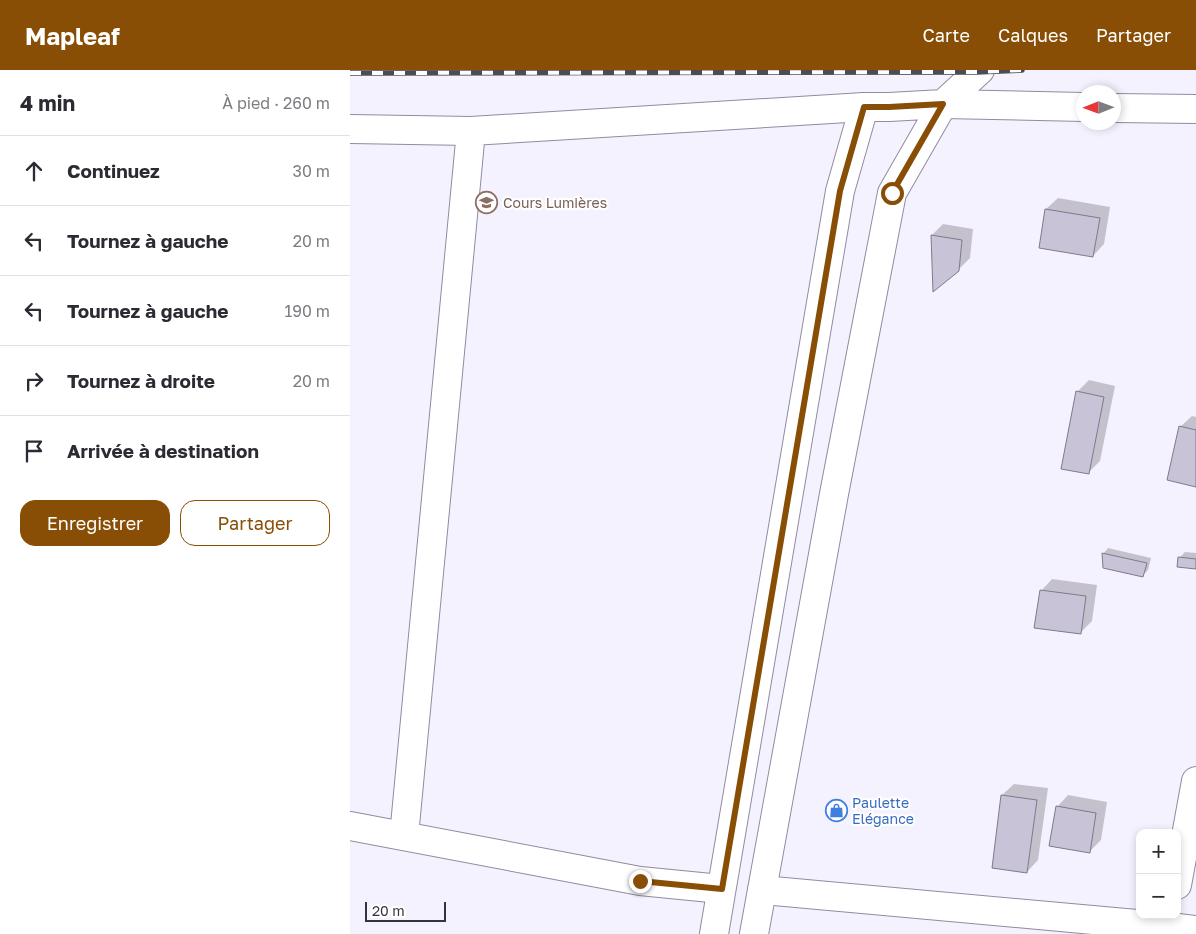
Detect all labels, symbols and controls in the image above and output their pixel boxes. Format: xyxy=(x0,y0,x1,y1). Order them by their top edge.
text: Mapleaf xyxy=(25,21,120,50)
text: Carte xyxy=(923,24,970,46)
text: Calques xyxy=(998,24,1068,46)
text: Partager xyxy=(1096,24,1171,46)
north arrow xyxy=(1076,85,1121,130)
text: 4 min xyxy=(20,90,75,116)
text: À pied · 260 m xyxy=(222,93,330,113)
icon: ahead xyxy=(20,157,48,185)
text: Continuez xyxy=(67,159,160,182)
text: 30 m xyxy=(293,161,330,181)
route start xyxy=(881,182,904,205)
school or university icon: Cours Lumières xyxy=(475,191,499,215)
place label: Cours Lumières xyxy=(503,194,607,211)
icon: left xyxy=(20,227,48,255)
text: Tournez à gauche xyxy=(67,229,228,252)
text: 20 m xyxy=(293,231,330,251)
icon: left xyxy=(20,297,48,325)
text: Tournez à gauche xyxy=(67,299,228,322)
text: 190 m xyxy=(284,301,330,321)
icon: right xyxy=(20,367,48,395)
text: Tournez à droite xyxy=(67,369,215,392)
text: 20 m xyxy=(293,371,330,391)
icon: arrive xyxy=(20,437,48,465)
text: Arrivée à destination xyxy=(67,439,259,462)
button: Enregistrer xyxy=(20,500,170,546)
button: Partager xyxy=(180,500,330,546)
place label: Paulette Elégance xyxy=(852,794,914,827)
shop icon: Paulette Elégance xyxy=(824,799,848,823)
map controls xyxy=(1136,829,1181,919)
button: + xyxy=(1136,829,1181,874)
route end xyxy=(629,870,652,893)
button: − xyxy=(1136,874,1181,919)
scale bar xyxy=(365,899,446,922)
text: 20 m xyxy=(372,902,405,919)

